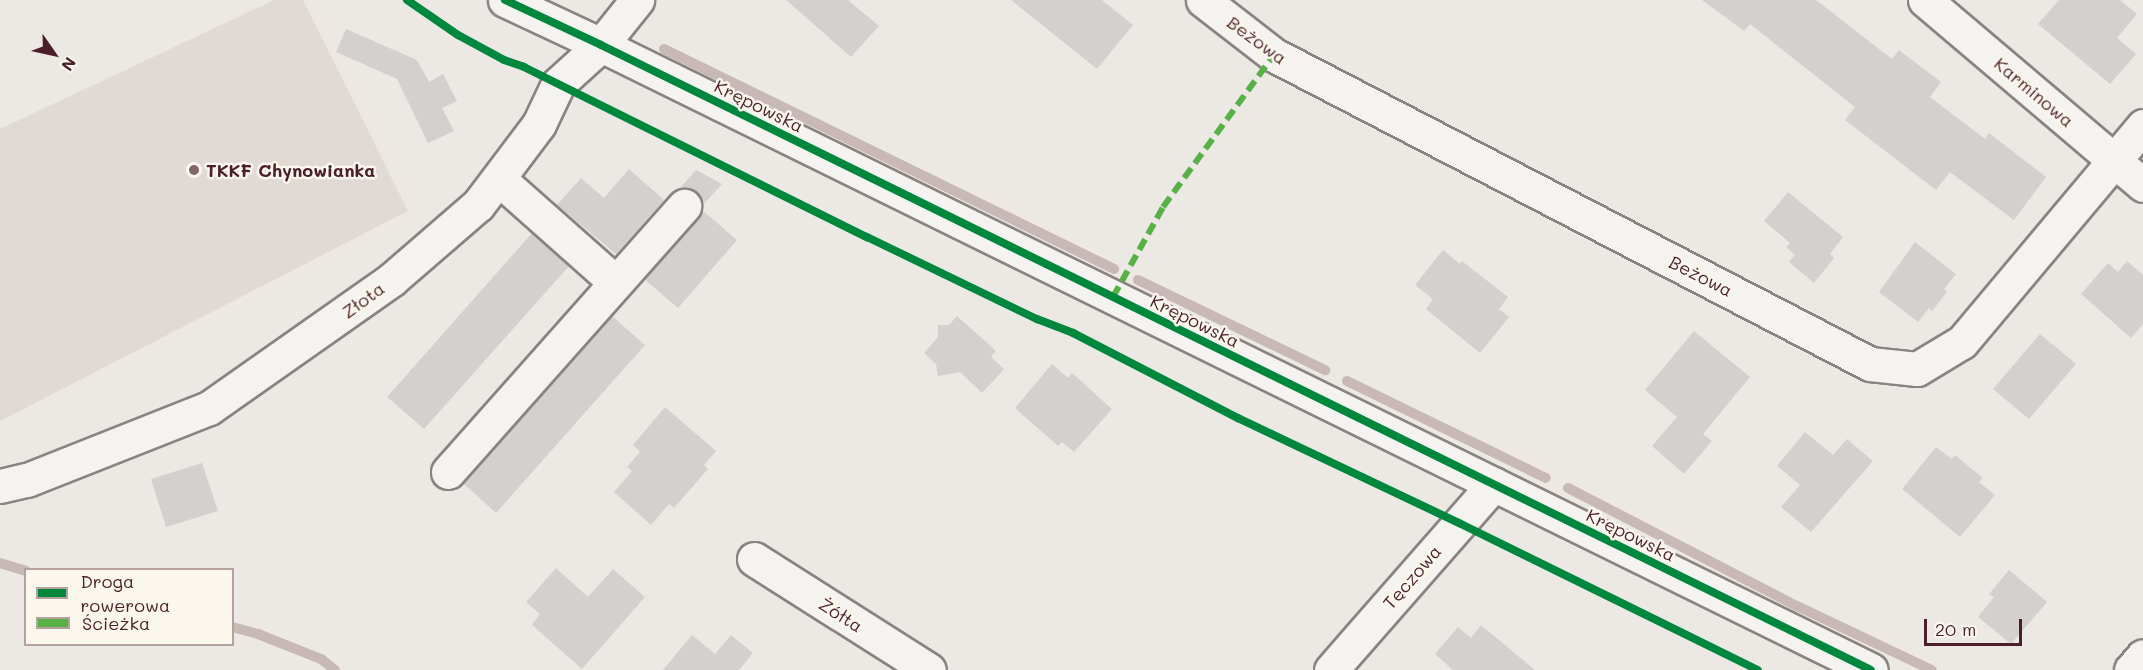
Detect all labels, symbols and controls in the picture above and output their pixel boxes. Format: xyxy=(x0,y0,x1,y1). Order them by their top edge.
street label: Beżowa xyxy=(1223,11,1291,69)
north arrow xyxy=(24,24,84,84)
text: N xyxy=(57,53,81,75)
street label: Karminowa xyxy=(1990,53,2078,131)
street label: Krępowska xyxy=(711,75,807,137)
place label: TKKF Chynowianka xyxy=(206,159,375,181)
marker: TKKF Chynowianka xyxy=(187,163,201,177)
street label: Beżowa xyxy=(1666,251,1736,301)
street label: Złota xyxy=(337,277,389,323)
street label: Krępowska xyxy=(1147,290,1243,352)
street label: Krępowska xyxy=(1583,504,1679,566)
street label: Tęczowa xyxy=(1378,541,1446,613)
legend xyxy=(24,568,234,646)
text: Droga rowerowa xyxy=(80,569,170,617)
street label: Żółta xyxy=(815,593,867,637)
scale bar xyxy=(1927,607,2024,645)
text: Ścieżka xyxy=(82,611,150,635)
text: 20 m xyxy=(1935,617,1976,641)

